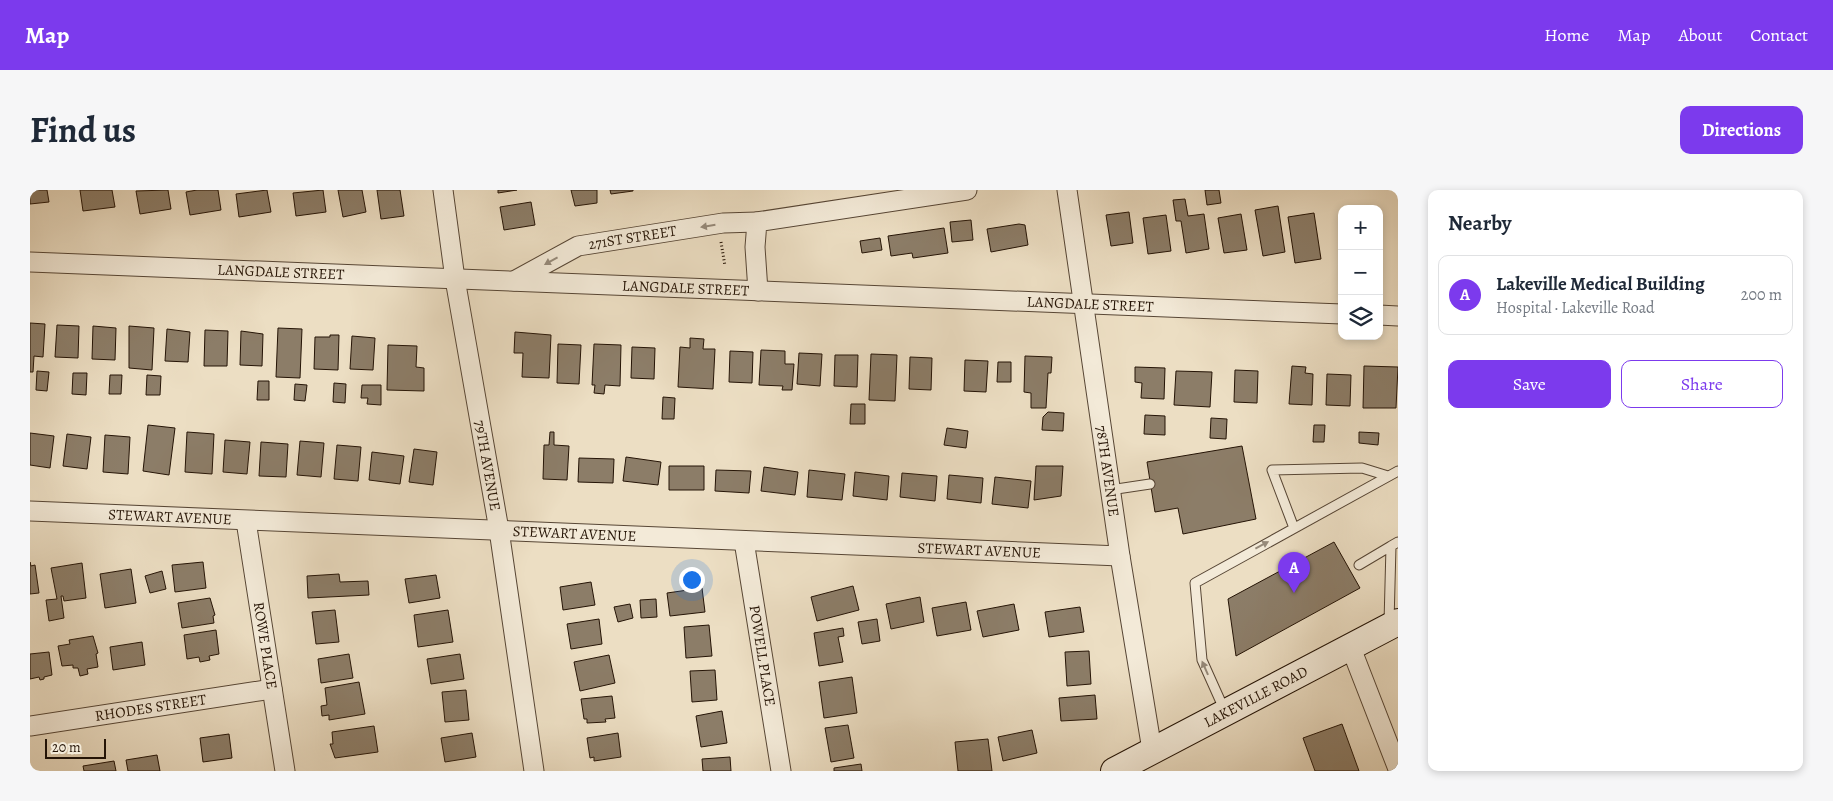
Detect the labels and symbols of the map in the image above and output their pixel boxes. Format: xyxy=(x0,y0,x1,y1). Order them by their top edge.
street label: 271ST STREET xyxy=(587,220,679,254)
one-way arrow xyxy=(700,222,716,230)
one-way arrow xyxy=(544,257,559,265)
street label: LANGDALE STREET xyxy=(217,259,346,284)
street label: LANGDALE STREET xyxy=(622,275,750,301)
street label: LANGDALE STREET xyxy=(1026,292,1155,317)
street label: 79TH AVENUE xyxy=(470,418,505,512)
street label: 78TH AVENUE xyxy=(1091,424,1124,518)
street label: STEWART AVENUE xyxy=(108,504,232,529)
street label: STEWART AVENUE xyxy=(512,521,637,546)
street label: STEWART AVENUE xyxy=(917,538,1041,563)
one-way arrow xyxy=(1255,541,1270,549)
pin: A xyxy=(1278,552,1310,593)
your location xyxy=(679,567,705,593)
street label: ROWE PLACE xyxy=(249,601,282,690)
street label: POWELL PLACE xyxy=(744,604,780,708)
street label: LAKEVILLE ROAD xyxy=(1200,661,1311,732)
one-way arrow xyxy=(1201,661,1209,675)
street label: RHODES STREET xyxy=(93,689,209,726)
scale bar xyxy=(45,736,106,759)

